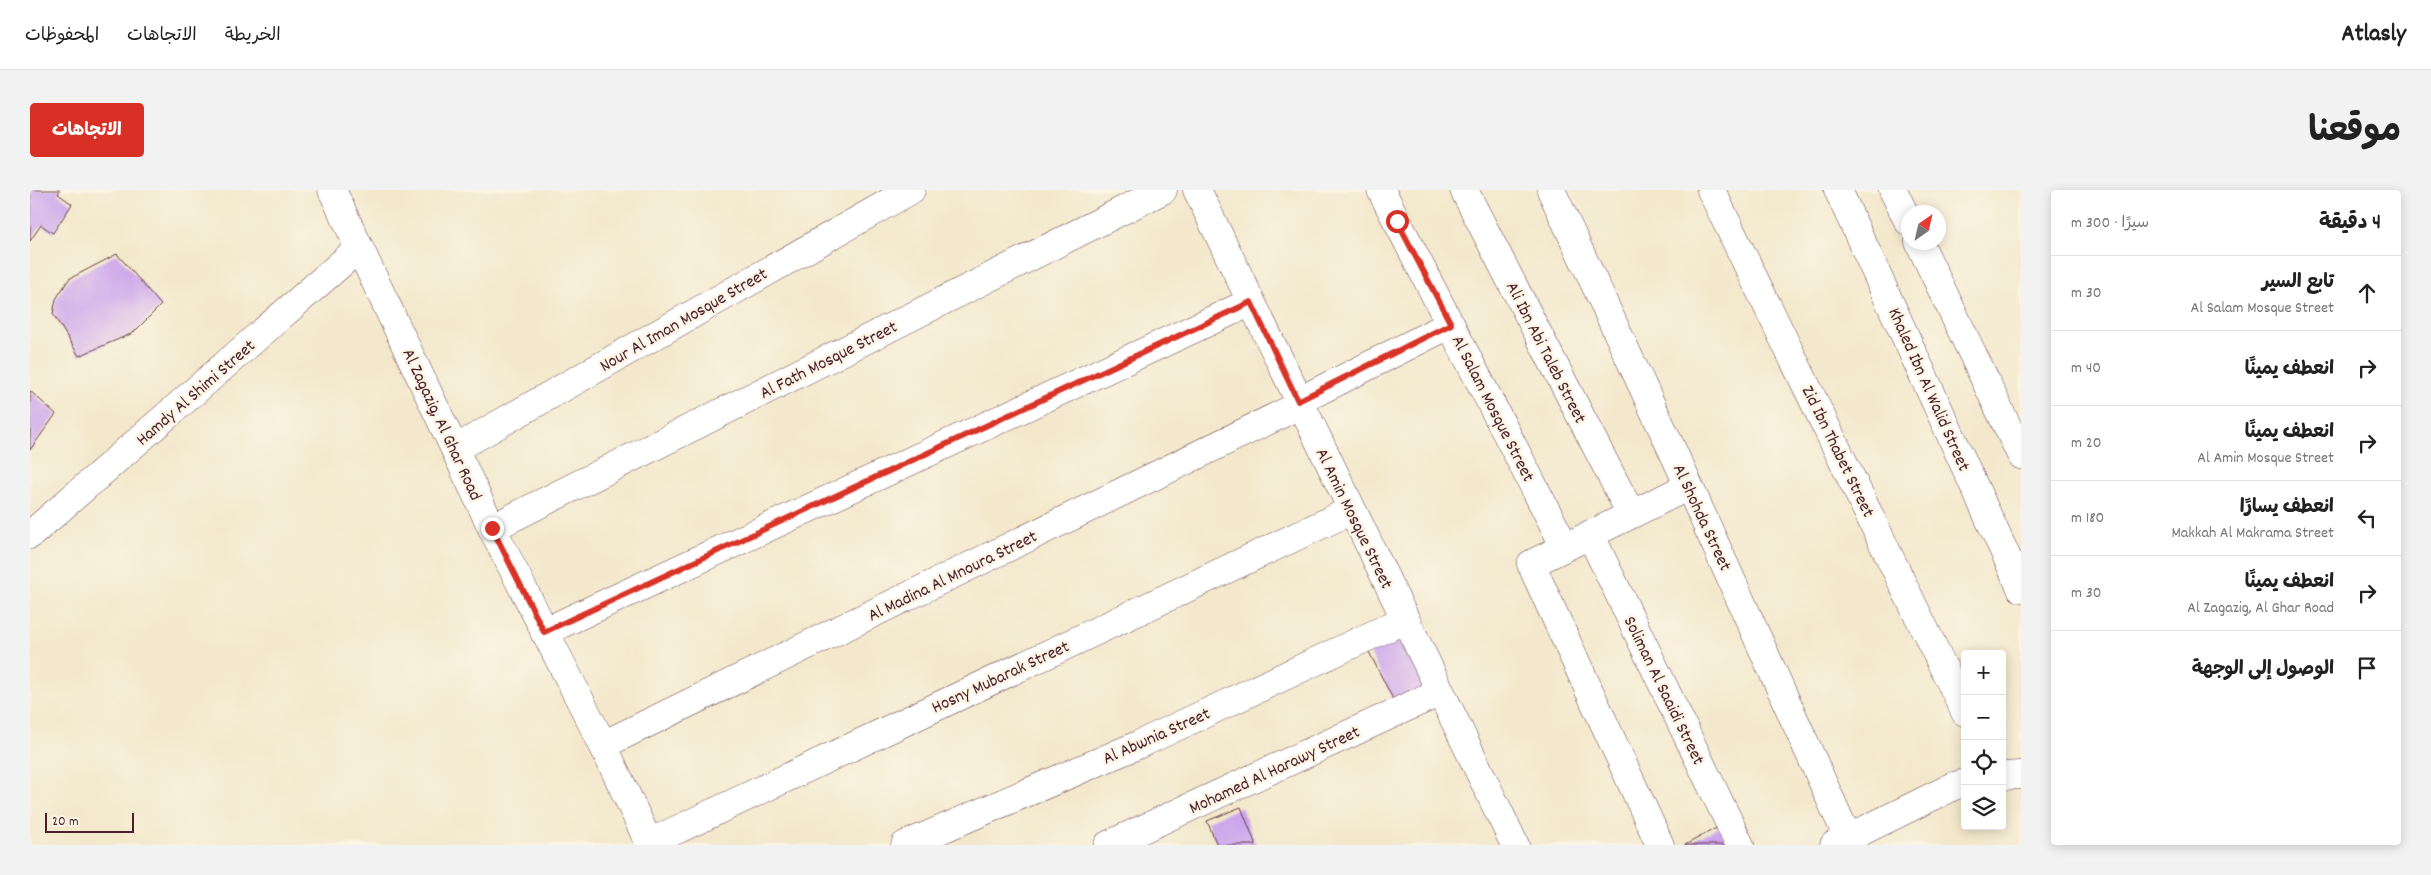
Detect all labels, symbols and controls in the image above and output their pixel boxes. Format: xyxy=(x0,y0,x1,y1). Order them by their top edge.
text: Atlasly xyxy=(2342,18,2406,52)
text: المحفوظات xyxy=(25,24,99,49)
text: الاتجاهات xyxy=(127,24,197,49)
text: الخريطة xyxy=(225,24,281,49)
button: الاتجاهات xyxy=(30,103,144,157)
text: موقعنا xyxy=(2308,108,2401,158)
north arrow xyxy=(1901,205,1946,250)
text: 4 دقيقة xyxy=(2319,209,2381,239)
route start xyxy=(1386,210,1409,233)
text: سيرًا · 300 m xyxy=(2071,212,2149,235)
street label: Nour Al Iman Mosque Street xyxy=(596,263,773,380)
text: تابع السير xyxy=(2262,270,2334,297)
street label: Ali Ibn Abi Taleb Street xyxy=(1498,278,1591,429)
icon: ahead xyxy=(2353,279,2381,307)
text: 30 m xyxy=(2071,282,2102,305)
text: Al Salam Mosque Street xyxy=(2190,297,2334,320)
street label: Khaled Ibn Al Walid Street xyxy=(1880,304,1975,476)
street label: Al Fath Mosque Street xyxy=(756,316,903,407)
street label: Al Salam Mosque Street xyxy=(1444,332,1540,487)
street label: Hamdy Al Shimi Street xyxy=(131,335,262,453)
street label: Al Zagazig, Al Ghar Road xyxy=(395,345,487,505)
icon: right xyxy=(2353,354,2381,382)
text: 40 m xyxy=(2071,357,2101,380)
text: انعطف يمينًا xyxy=(2245,357,2334,384)
street label: Zid Ibn Thabet Street xyxy=(1794,382,1880,522)
text: انعطف يمينًا xyxy=(2245,420,2334,447)
icon: right xyxy=(2353,429,2381,457)
text: 20 m xyxy=(2071,432,2101,455)
street label: Al Amin Mosque Street xyxy=(1308,444,1398,594)
text: Al Amin Mosque Street xyxy=(2197,447,2334,470)
street label: Al Shohda Street xyxy=(1665,460,1737,576)
text: انعطف يسارًا xyxy=(2240,495,2334,522)
icon: left xyxy=(2353,504,2381,532)
text: 180 m xyxy=(2071,507,2104,530)
route end xyxy=(481,517,504,540)
text: Makkah Al Makrama Street xyxy=(2171,522,2334,545)
street label: Al Madina Al Mnoura Street xyxy=(864,525,1042,629)
text: انعطف يمينًا xyxy=(2245,570,2334,597)
icon: right xyxy=(2353,579,2381,607)
text: 30 m xyxy=(2071,582,2102,605)
text: Al Zagazig, Al Ghar Road xyxy=(2187,597,2334,620)
street label: Soliman Al Saaidi Street xyxy=(1616,612,1710,770)
street label: Hosny Mubarak Street xyxy=(928,635,1074,721)
map controls xyxy=(1961,650,2006,830)
button: + xyxy=(1961,650,2006,695)
icon: arrive xyxy=(2353,654,2381,682)
text: الوصول إلى الوجهة xyxy=(2192,657,2334,684)
button: − xyxy=(1961,695,2006,740)
street label: Al Abwnia Street xyxy=(1099,702,1215,772)
street label: Mohamed Al Harawy Street xyxy=(1186,721,1365,822)
button: locate xyxy=(1961,740,2006,785)
button: layers xyxy=(1961,785,2006,830)
scale bar xyxy=(45,810,134,833)
text: 20 m xyxy=(52,812,79,832)

